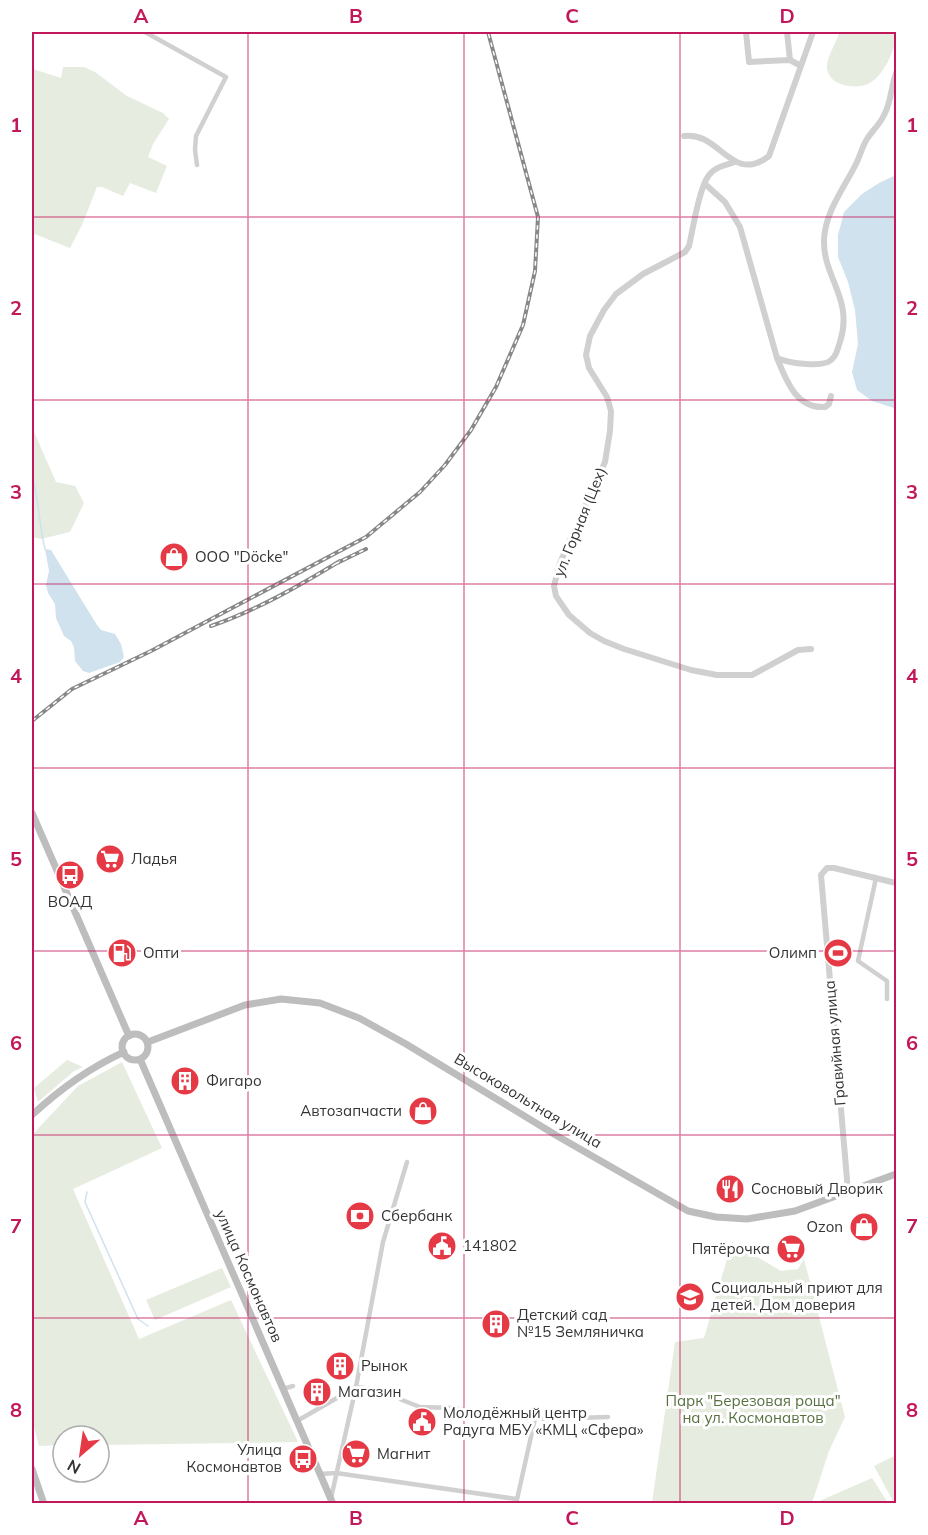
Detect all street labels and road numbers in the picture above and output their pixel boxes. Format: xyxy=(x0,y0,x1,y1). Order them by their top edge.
street label: ул. Горная (Цех) xyxy=(549,464,610,579)
street label: Гравийная улица xyxy=(820,980,849,1106)
street label: Высоковольтная улица xyxy=(451,1049,606,1152)
street label: улица Космонавтов xyxy=(212,1207,287,1345)

